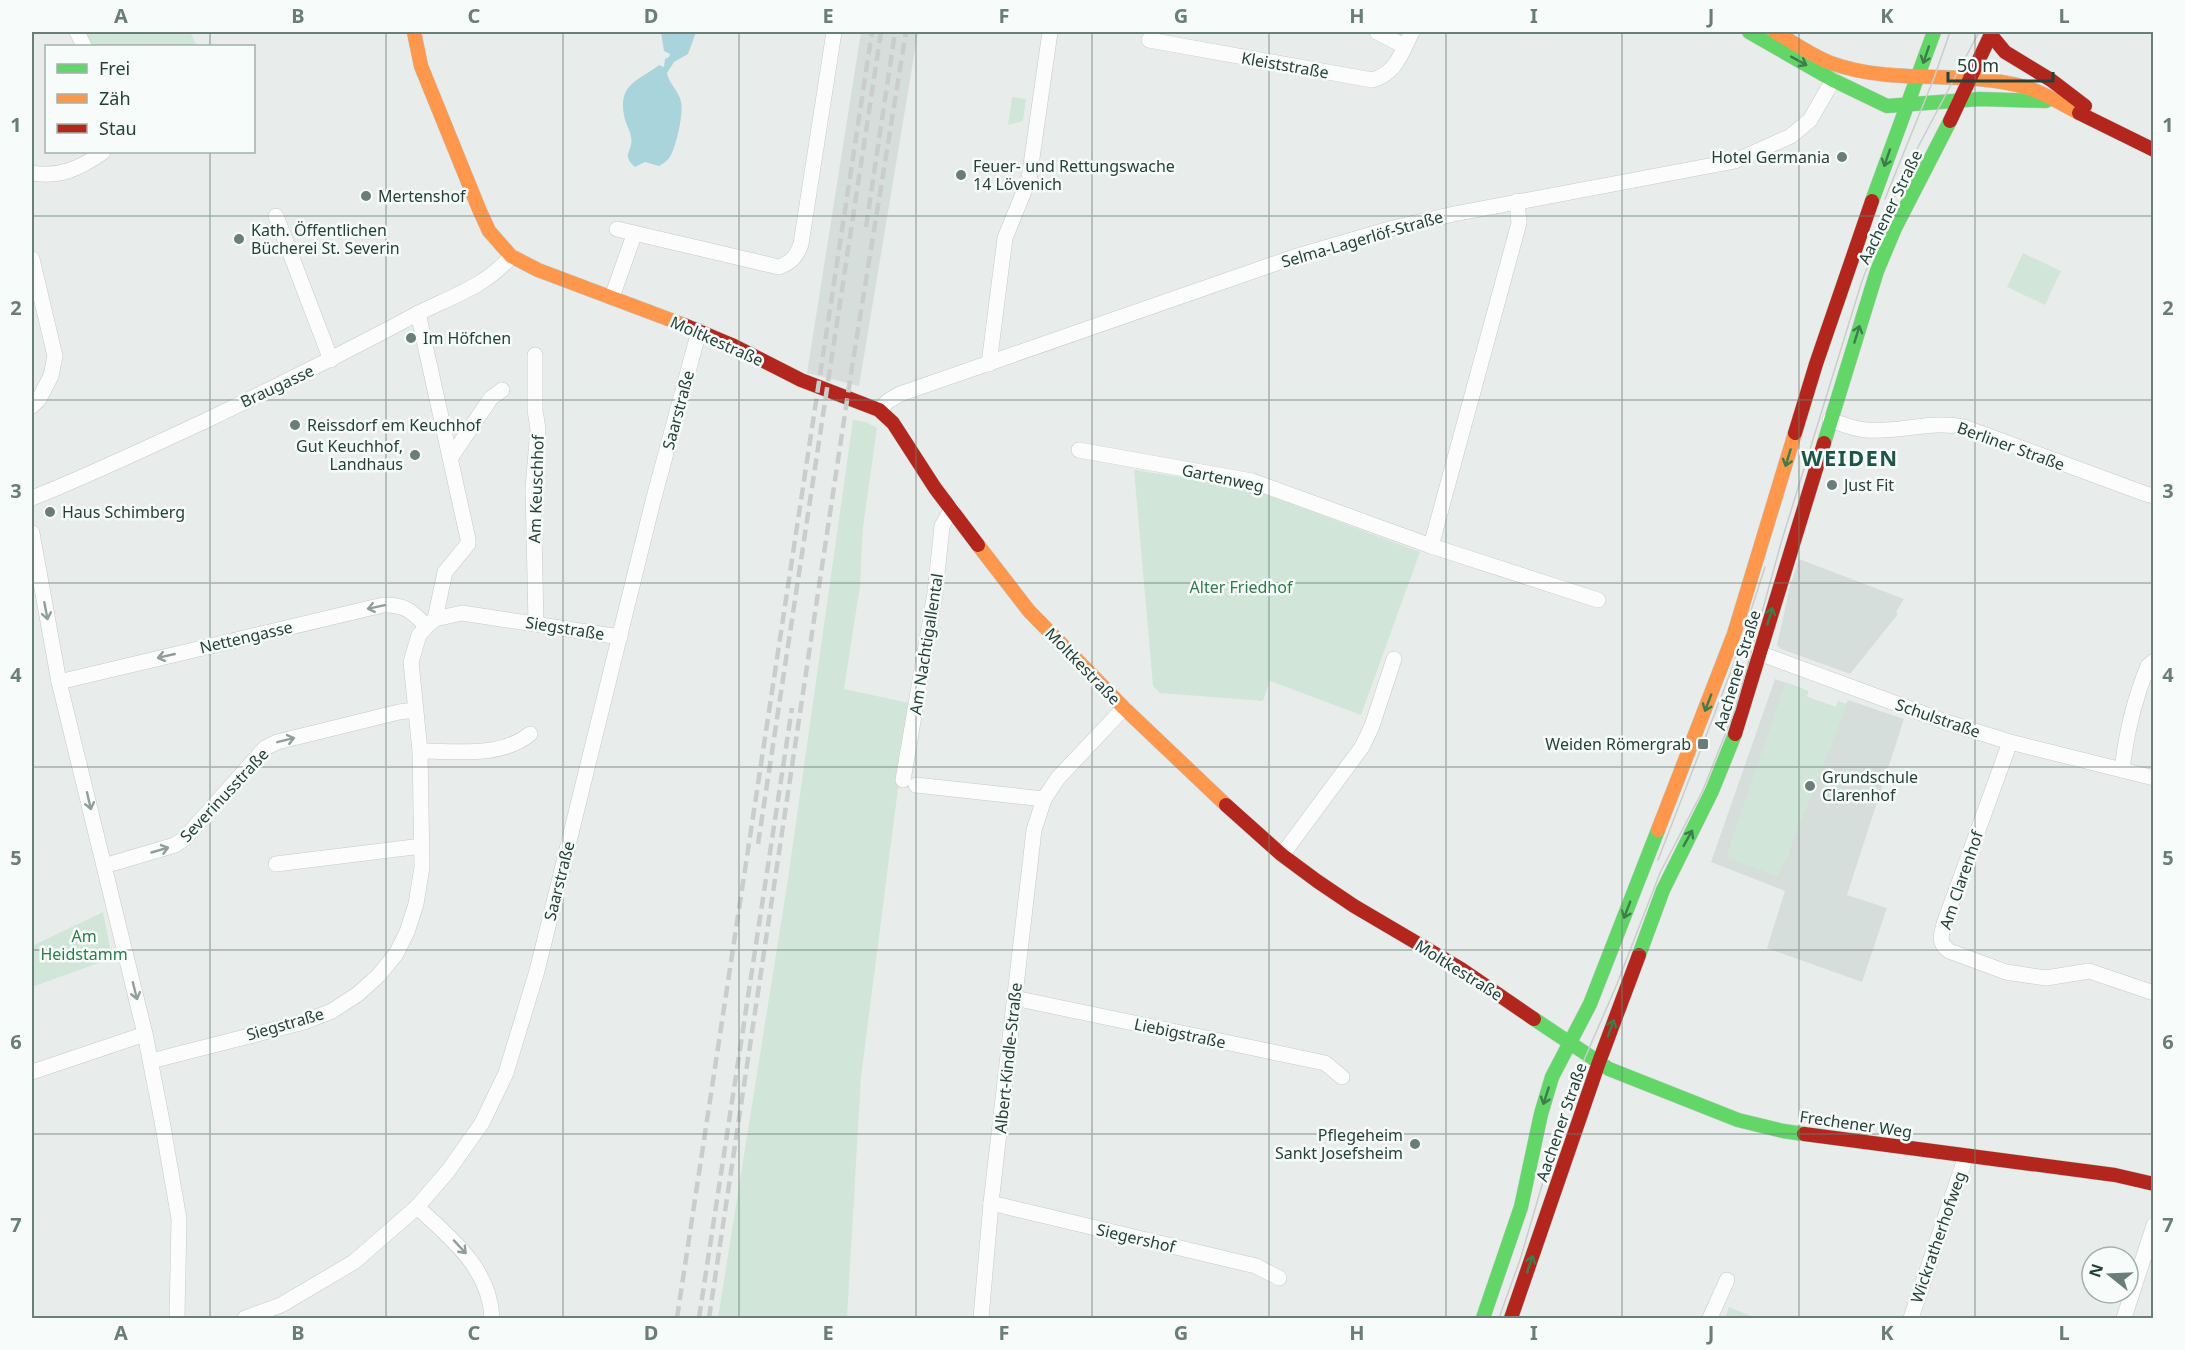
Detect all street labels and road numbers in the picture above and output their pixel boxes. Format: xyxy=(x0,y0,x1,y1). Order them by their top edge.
street label: Kleiststraße xyxy=(1240,46,1330,84)
street label: Aachener Straße xyxy=(1853,146,1927,268)
street label: Selma-Lagerlöf-Straße xyxy=(1279,205,1445,273)
street label: Moltkestraße xyxy=(667,311,767,371)
street label: Braugasse xyxy=(237,359,317,413)
street label: Saarstraße xyxy=(657,368,699,452)
street label: Berliner Straße xyxy=(1954,416,2068,476)
street label: Am Keuschhof xyxy=(523,433,549,544)
street label: Gartenweg xyxy=(1180,459,1266,497)
street label: Am Nachtigallental xyxy=(904,572,948,716)
street label: Aachener Straße xyxy=(1708,607,1766,733)
street label: Siegstraße xyxy=(524,611,606,645)
street label: Nettengasse xyxy=(197,616,295,658)
street label: Moltkestraße xyxy=(1041,623,1125,709)
street label: Schulstraße xyxy=(1893,693,1983,743)
street label: Severinusstraße xyxy=(175,743,273,847)
street label: Am Clarenhof xyxy=(1934,826,1989,932)
street label: Saarstraße xyxy=(539,839,579,923)
street label: Moltkestraße xyxy=(1411,934,1507,1006)
street label: Albert-Kindle-Straße xyxy=(989,981,1027,1135)
street label: Siegstraße xyxy=(244,1002,326,1046)
street label: Liebigstraße xyxy=(1132,1013,1228,1053)
street label: Aachener Straße xyxy=(1530,1060,1592,1184)
street label: Frechener Weg xyxy=(1798,1105,1914,1143)
street label: Wickratherhofweg xyxy=(1905,1168,1971,1306)
street label: Siegershof xyxy=(1094,1218,1179,1258)

